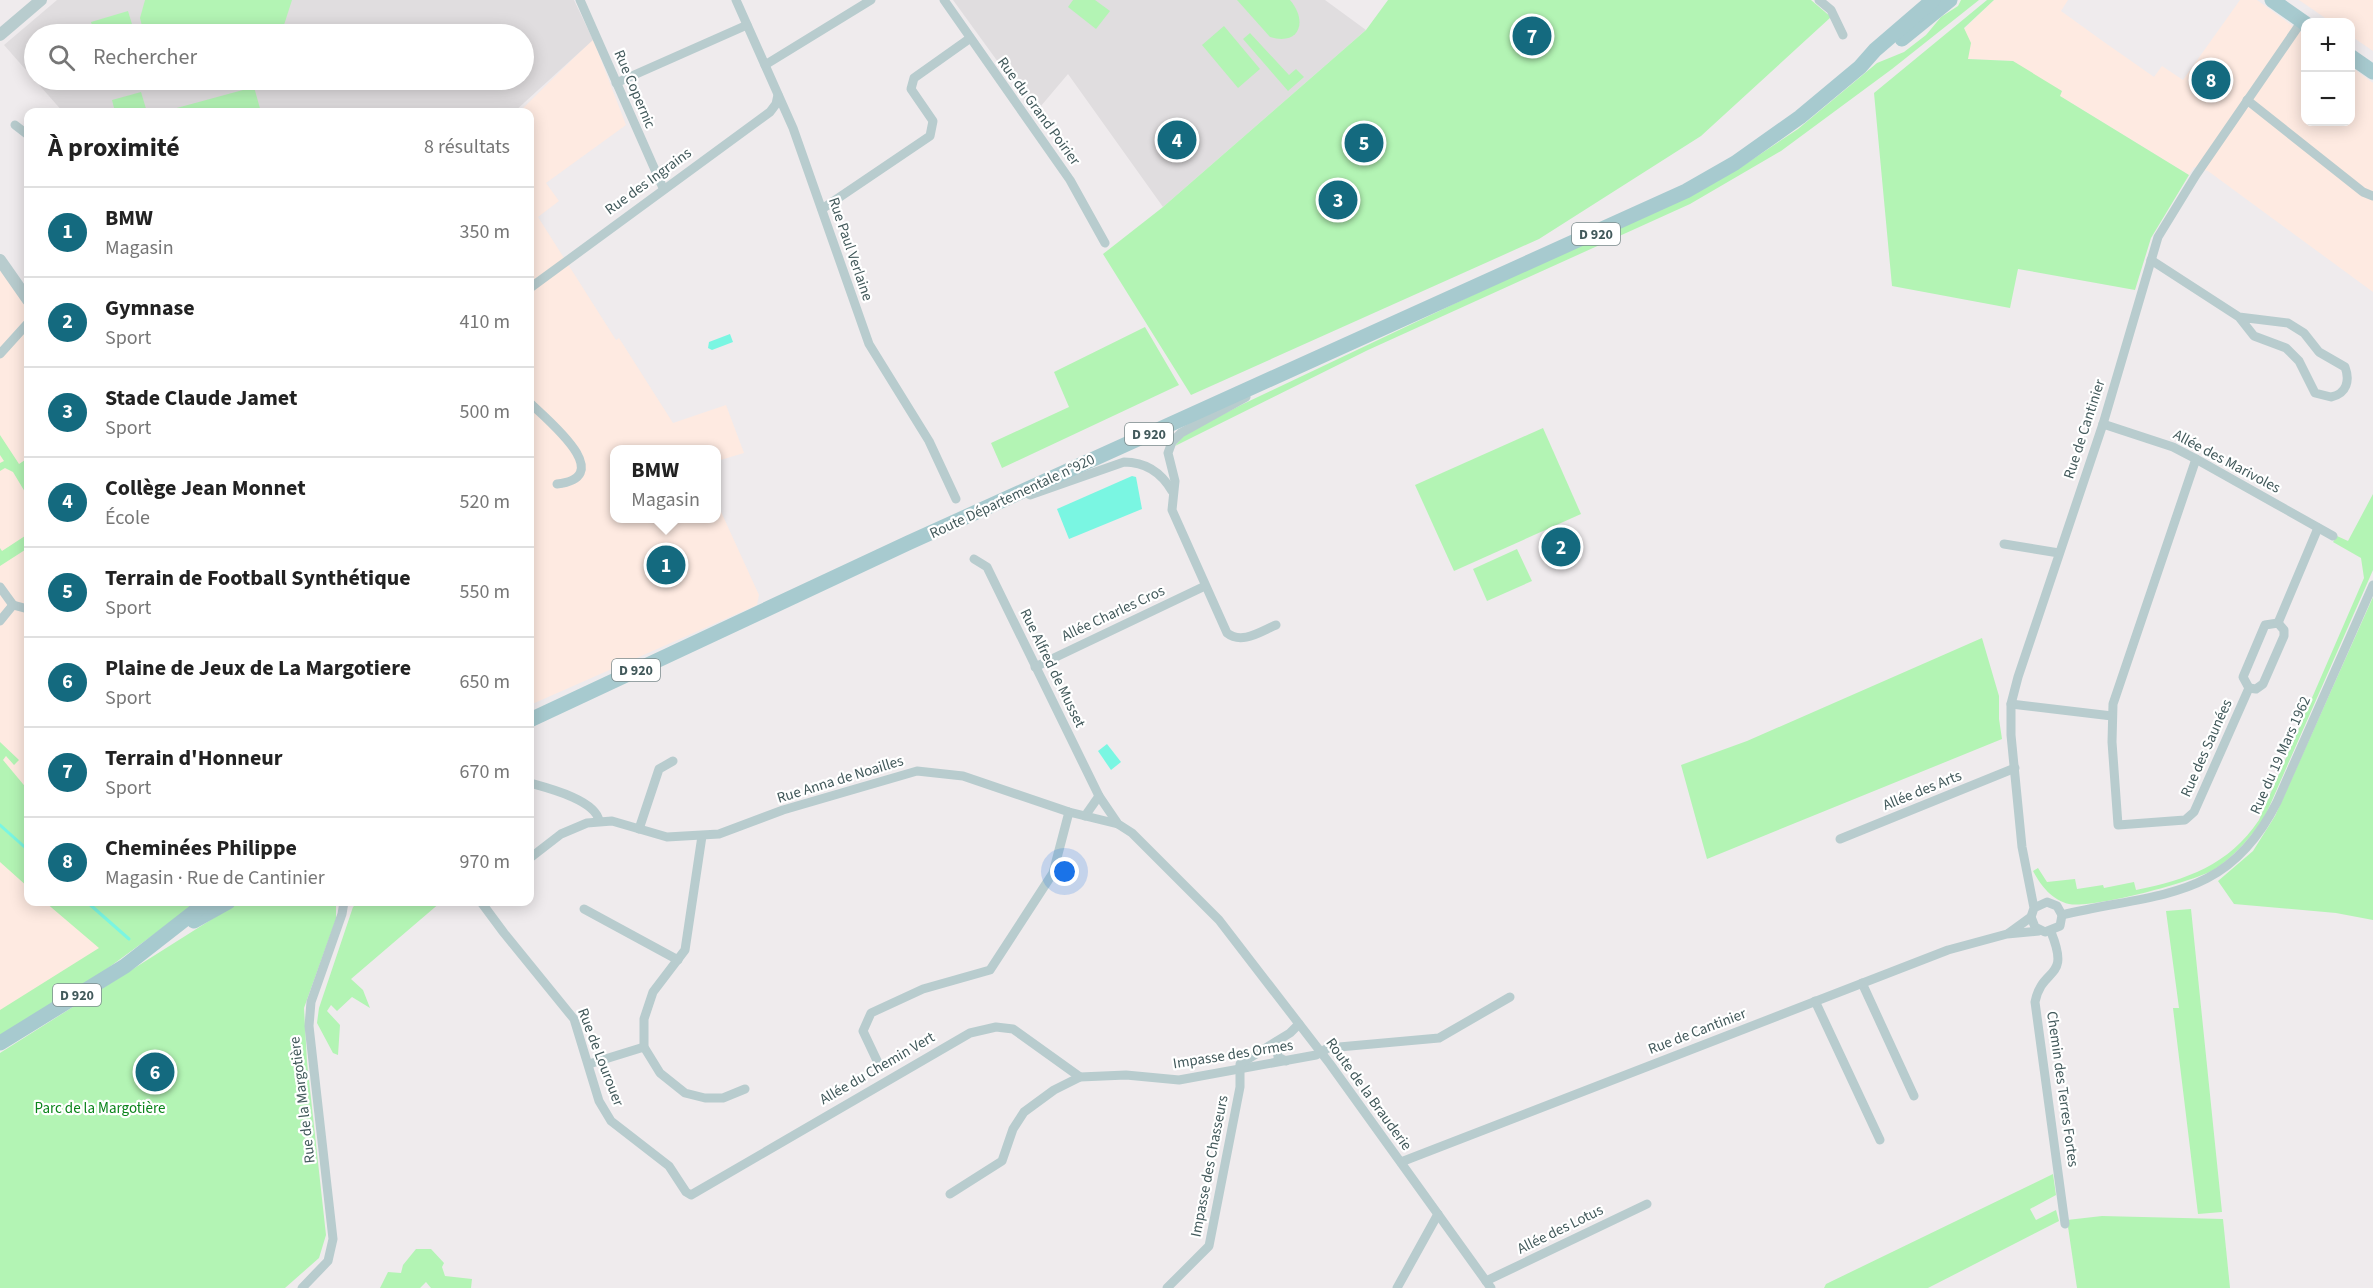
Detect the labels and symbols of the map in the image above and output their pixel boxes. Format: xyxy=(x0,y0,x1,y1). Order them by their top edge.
pin: 7 xyxy=(1512,14,1552,58)
street label: Rue Copernic xyxy=(609,47,661,132)
street label: Rue du Grand Poirier xyxy=(992,53,1086,170)
pin: 8 xyxy=(2192,58,2230,103)
pin: 4 xyxy=(1158,118,1196,162)
pin: 5 xyxy=(1344,120,1384,166)
street label: Rue des Ingrains xyxy=(601,143,696,220)
pin: 3 xyxy=(1318,178,1358,222)
street label: Rue Paul Verlaine xyxy=(823,194,878,304)
road number: D 920 xyxy=(1572,223,1620,245)
street label: Rue de Cantinier xyxy=(2058,376,2111,482)
road number: D 920 xyxy=(1125,423,1173,445)
street label: Allée des Marivoles xyxy=(2169,424,2284,499)
street label: Route Départementale n°920 xyxy=(926,449,1098,544)
pin: 2 xyxy=(1542,524,1580,570)
pin: 1 xyxy=(646,542,686,588)
street label: Allée Charles Cros xyxy=(1058,580,1168,647)
street label: Rue Alfred de Musset xyxy=(1015,605,1090,731)
road number: D 920 xyxy=(612,659,660,681)
street label: Rue du 19 Mars 1962 xyxy=(2245,693,2316,818)
street label: Rue des Saunées xyxy=(2175,696,2237,801)
street label: Rue Anna de Noailles xyxy=(774,750,906,809)
street label: Allée des Arts xyxy=(1880,765,1965,816)
your location xyxy=(1050,857,1079,886)
road number: D 920 xyxy=(53,984,101,1006)
street label: Rue de Cantinier xyxy=(1645,1003,1750,1060)
street label: Rue de Lourouer xyxy=(572,1005,629,1110)
street label: Chemin des Terres Fortes xyxy=(2041,1010,2084,1168)
street label: Allée du Chemin Vert xyxy=(816,1027,939,1110)
street label: Route de la Brauderie xyxy=(1321,1034,1417,1155)
street label: Rue de la Margotière xyxy=(284,1035,321,1165)
street label: Impasse des Ormes xyxy=(1171,1035,1295,1074)
pin: 6 xyxy=(136,1050,174,1094)
street label: Impasse des Chasseurs xyxy=(1185,1093,1234,1239)
park label: Parc de la Margotière xyxy=(35,1098,165,1119)
street label: Allée des Lotus xyxy=(1514,1200,1607,1259)

